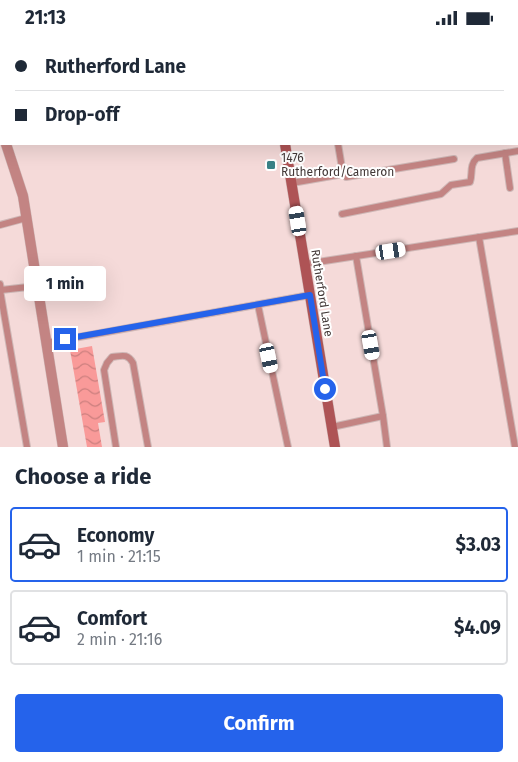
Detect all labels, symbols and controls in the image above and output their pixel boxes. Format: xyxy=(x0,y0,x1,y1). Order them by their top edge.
text: 21:13 xyxy=(25,6,66,29)
text: Rutherford Lane xyxy=(45,55,186,78)
text: Drop-off xyxy=(45,103,119,126)
place label: 1476 Rutherford/Cameron xyxy=(281,151,394,179)
marker: 1476 Rutherford/Cameron xyxy=(265,159,277,171)
car xyxy=(288,205,307,237)
car xyxy=(375,241,406,261)
street label: Rutherford Lane xyxy=(308,248,336,338)
callout: 1 min xyxy=(24,267,106,301)
text: 1 min xyxy=(46,274,84,293)
route end xyxy=(54,328,76,350)
car xyxy=(361,329,380,361)
car xyxy=(258,342,279,374)
route start xyxy=(314,378,336,400)
text: Choose a ride xyxy=(15,463,151,490)
icon: car xyxy=(17,522,62,567)
text: Economy xyxy=(77,524,154,547)
text: $3.03 xyxy=(456,533,501,556)
text: 1 min · 21:15 xyxy=(77,547,161,566)
icon: car xyxy=(17,605,62,650)
text: Comfort xyxy=(77,607,147,630)
text: $4.09 xyxy=(454,616,501,639)
text: 2 min · 21:16 xyxy=(77,630,162,649)
button: Confirm xyxy=(15,694,503,752)

